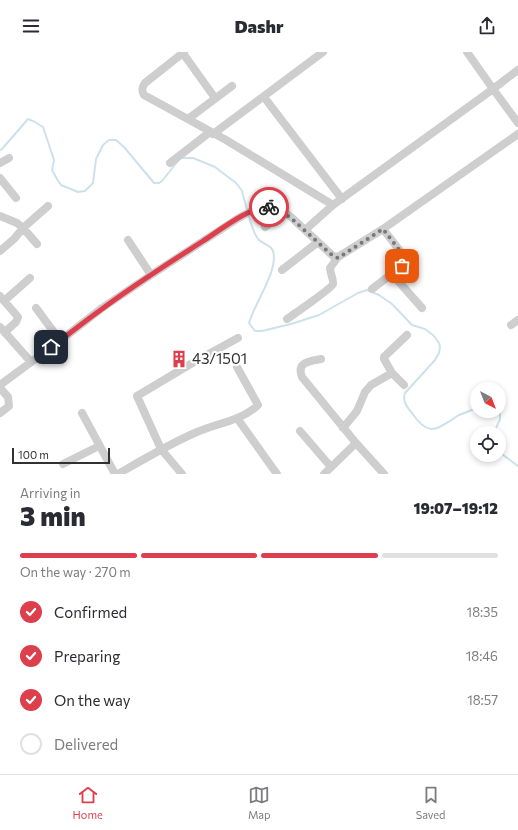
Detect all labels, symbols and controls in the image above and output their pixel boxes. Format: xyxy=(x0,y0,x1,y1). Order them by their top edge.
icon: menu xyxy=(20,15,42,37)
text: Dashr xyxy=(234,15,284,37)
icon: share xyxy=(476,15,498,37)
courier xyxy=(249,187,289,227)
icon: bike xyxy=(258,196,280,218)
pin xyxy=(385,249,419,283)
icon: bag xyxy=(391,255,413,277)
pin xyxy=(34,330,68,364)
icon: home xyxy=(40,336,62,358)
building icon: 43/1501 xyxy=(169,349,189,369)
place label: 43/1501 xyxy=(192,349,247,367)
north arrow xyxy=(470,382,506,418)
map controls xyxy=(470,382,506,462)
button: locate xyxy=(470,426,506,462)
scale bar xyxy=(12,446,110,465)
text: 100 m xyxy=(18,448,49,461)
text: Arriving in xyxy=(20,485,80,501)
text: 19:07–19:12 xyxy=(414,499,498,517)
text: 3 min xyxy=(20,500,86,531)
text: On the way · 270 m xyxy=(20,564,131,580)
icon: check xyxy=(20,601,42,623)
text: Confirmed xyxy=(54,603,127,621)
text: 18:35 xyxy=(467,604,498,620)
icon: check xyxy=(20,645,42,667)
text: Preparing xyxy=(54,647,120,665)
text: 18:46 xyxy=(466,648,498,664)
icon: check xyxy=(20,689,42,711)
text: On the way xyxy=(54,691,131,709)
text: 18:57 xyxy=(467,692,498,708)
text: Delivered xyxy=(54,735,118,753)
tab: Home xyxy=(73,784,103,821)
tab: Map xyxy=(248,784,271,821)
tab: Saved xyxy=(416,784,445,821)

